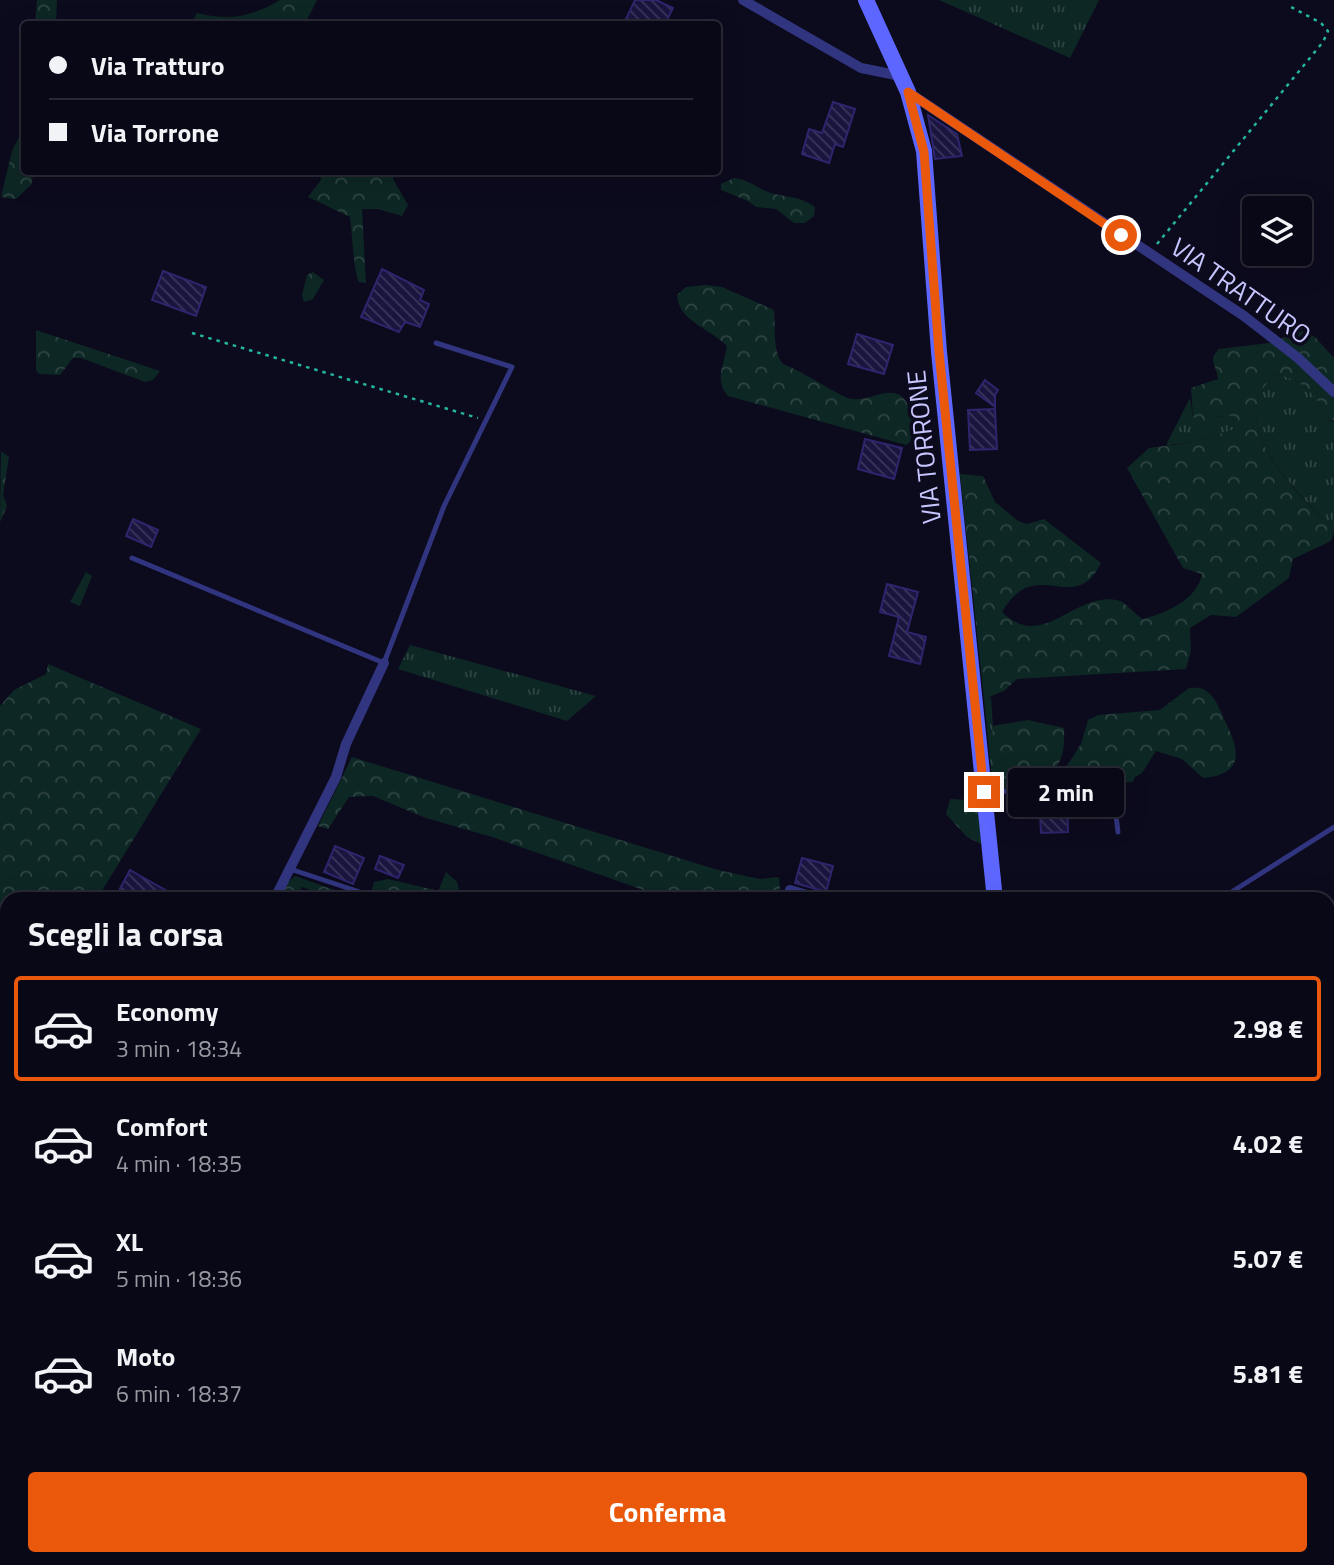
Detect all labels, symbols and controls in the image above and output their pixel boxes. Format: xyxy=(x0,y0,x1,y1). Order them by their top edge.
text: Via Tratturo xyxy=(91,46,224,85)
text: Via Torrone xyxy=(91,113,219,152)
map controls xyxy=(1242,196,1312,266)
button: layers xyxy=(1242,196,1312,266)
route start xyxy=(1105,219,1137,251)
street label: VIA TRATTURO xyxy=(1163,228,1320,354)
street label: VIA TORRONE xyxy=(896,368,951,526)
callout: 2 min xyxy=(1009,768,1124,816)
text: 2 min xyxy=(1038,775,1094,810)
route end xyxy=(968,776,1000,808)
text: Scegli la corsa xyxy=(28,910,223,958)
text: Economy xyxy=(116,992,218,1031)
icon: car xyxy=(32,997,95,1060)
text: 2.98 € xyxy=(1232,1009,1303,1048)
text: 3 min · 18:34 xyxy=(116,1031,242,1066)
text: Comfort xyxy=(116,1107,208,1146)
icon: car xyxy=(32,1112,95,1175)
text: 4.02 € xyxy=(1232,1124,1303,1163)
text: 4 min · 18:35 xyxy=(116,1146,242,1181)
text: XL xyxy=(116,1222,143,1261)
icon: car xyxy=(32,1227,95,1290)
text: 5.07 € xyxy=(1232,1239,1303,1278)
text: 5 min · 18:36 xyxy=(116,1261,242,1296)
text: Moto xyxy=(116,1337,175,1376)
icon: car xyxy=(32,1342,95,1405)
text: 5.81 € xyxy=(1232,1354,1303,1393)
text: 6 min · 18:37 xyxy=(116,1376,242,1411)
button: Conferma xyxy=(28,1472,1307,1552)

